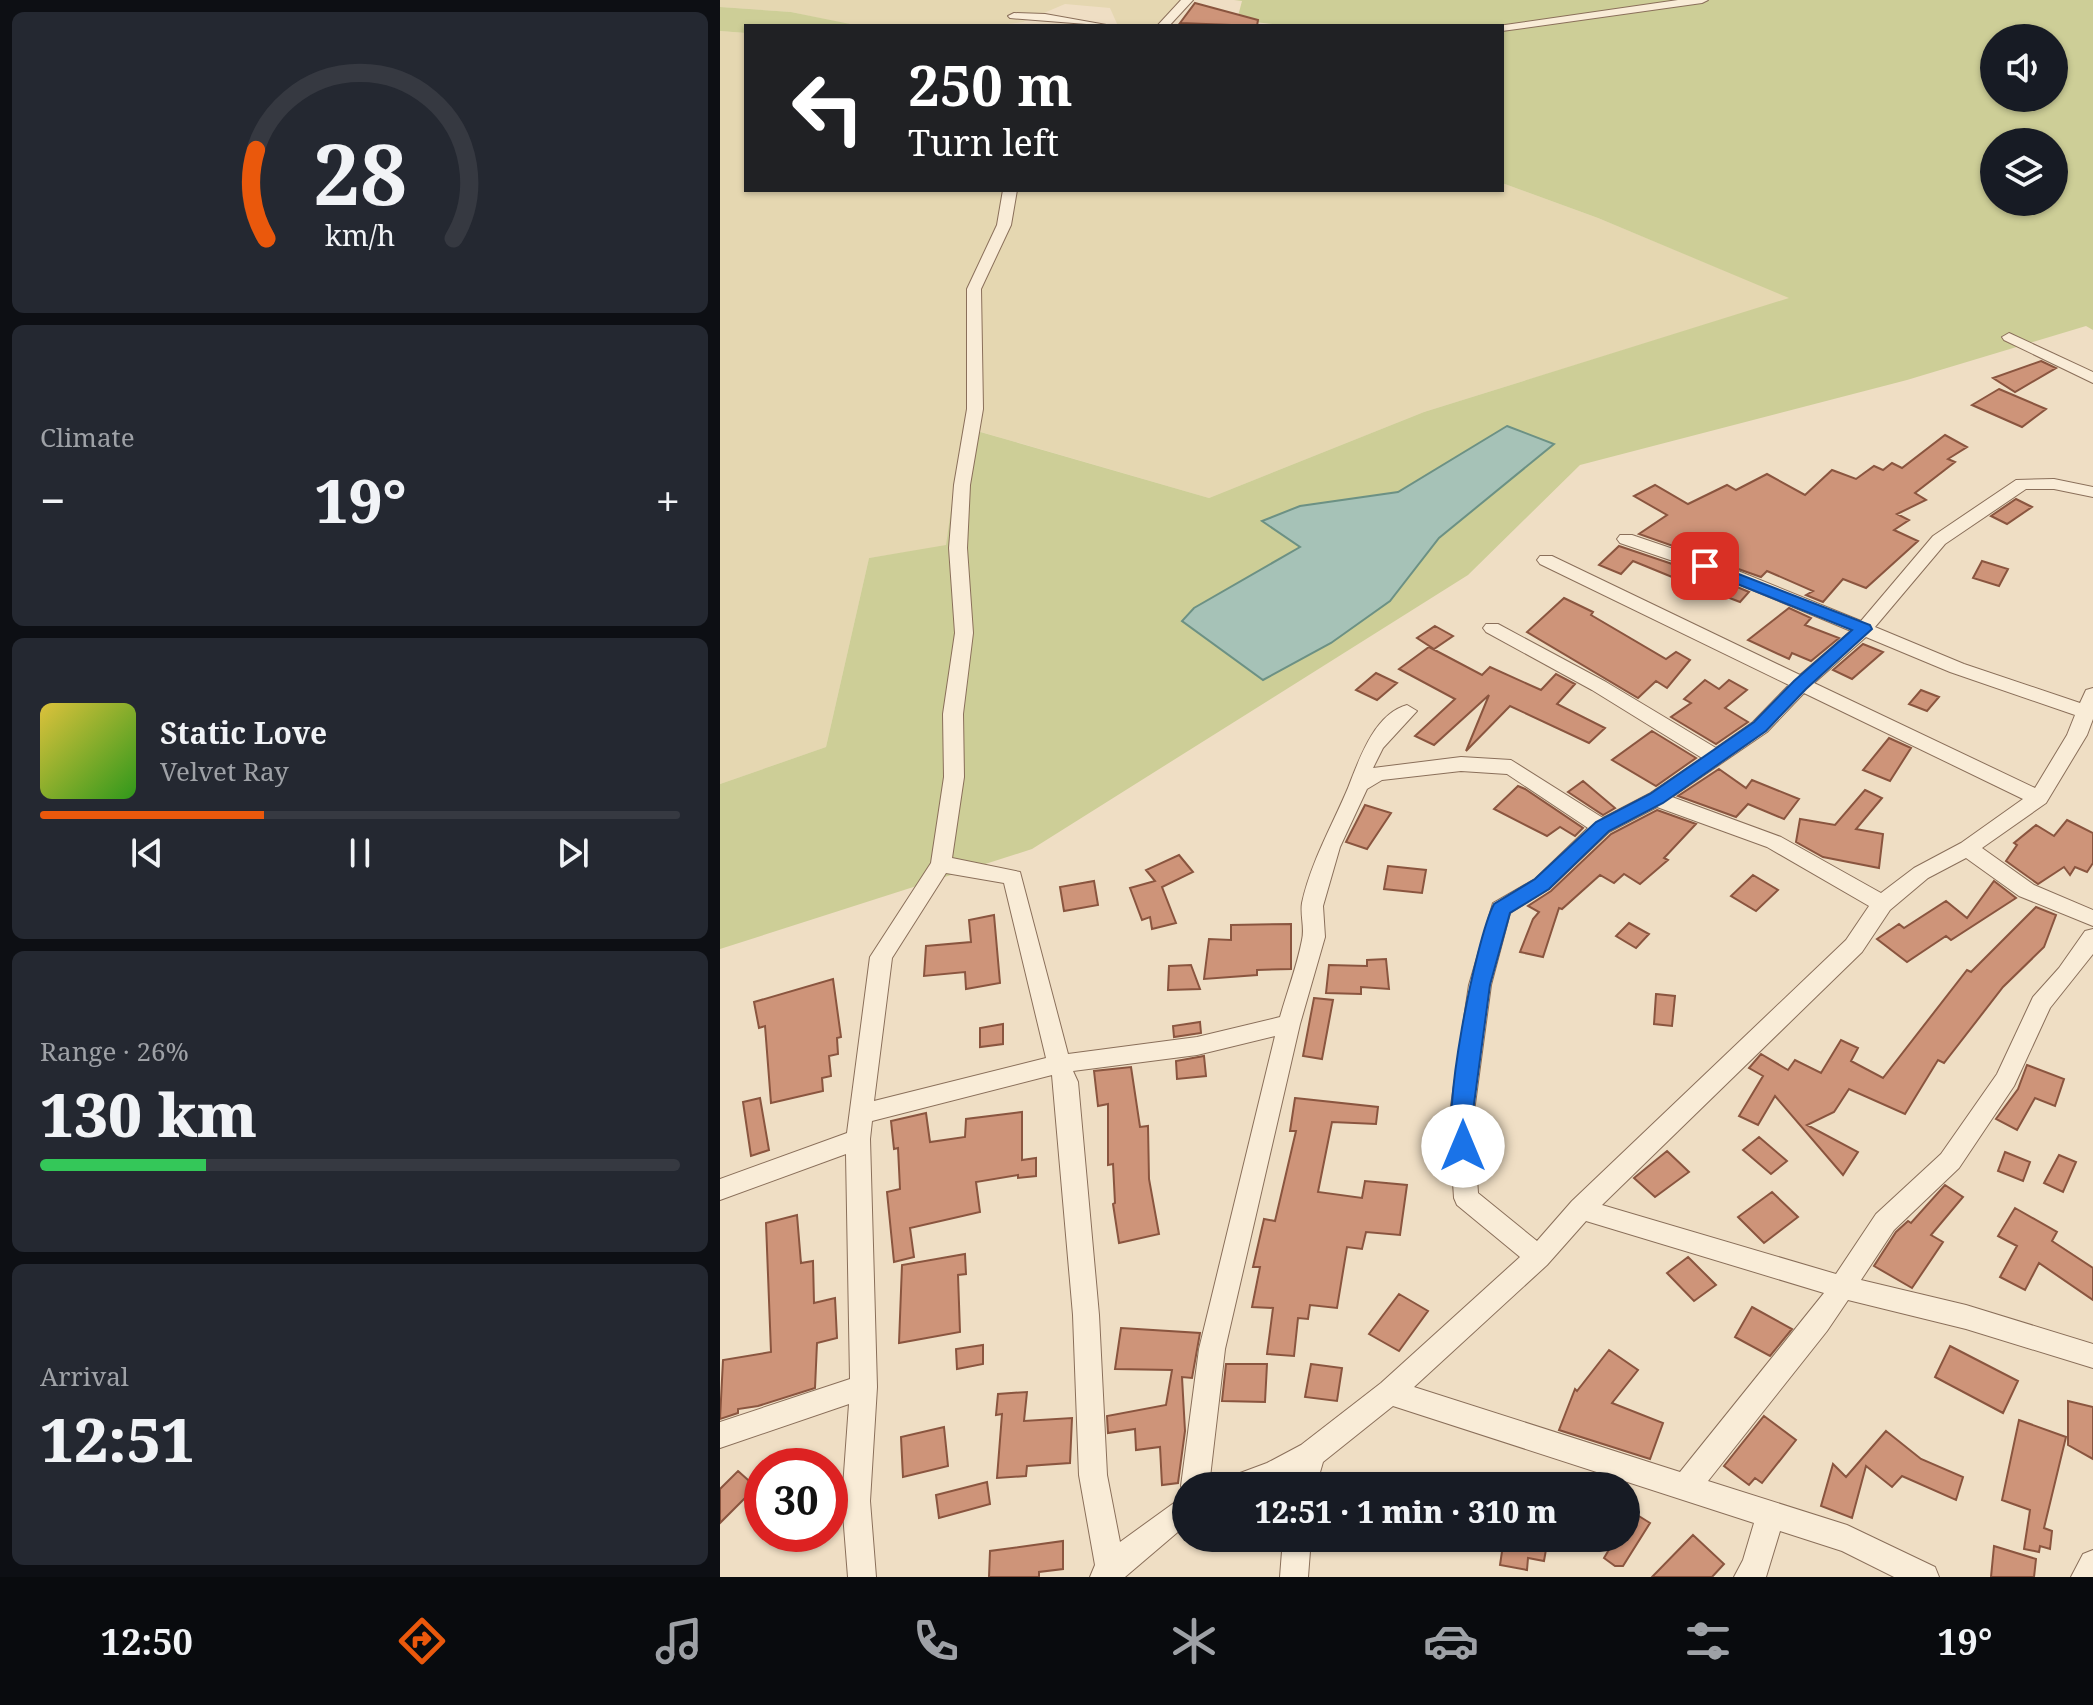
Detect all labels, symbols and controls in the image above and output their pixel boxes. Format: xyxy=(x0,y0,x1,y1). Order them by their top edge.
map controls xyxy=(1980,24,2068,216)
button: sound xyxy=(1980,24,2068,112)
text: 250 m xyxy=(908,46,1073,122)
icon: left xyxy=(776,56,880,160)
text: 28 xyxy=(313,115,407,228)
text: Turn left xyxy=(908,118,1059,167)
button: layers xyxy=(1980,128,2068,216)
text: km/h xyxy=(325,215,395,254)
text: Climate xyxy=(40,419,135,455)
text: 19° xyxy=(314,459,406,541)
text: − xyxy=(40,470,65,530)
text: + xyxy=(655,470,680,530)
pin xyxy=(1671,532,1739,600)
icon: arrive xyxy=(1683,544,1727,588)
text: Static Love xyxy=(160,712,327,753)
text: Velvet Ray xyxy=(160,753,289,789)
icon: previous xyxy=(125,831,169,875)
icon: pause xyxy=(338,831,382,875)
icon: next xyxy=(551,831,595,875)
text: Range · 26% xyxy=(40,1033,189,1069)
text: 130 km xyxy=(40,1073,257,1155)
position arrow xyxy=(1421,1104,1505,1188)
text: Arrival xyxy=(40,1358,129,1394)
text: 12:51 xyxy=(40,1398,195,1480)
speed limit sign: 30 xyxy=(744,1448,848,1552)
text: 12:51 · 1 min · 310 m xyxy=(1255,1491,1557,1532)
icon: directions xyxy=(394,1613,450,1669)
icon: music xyxy=(651,1613,707,1669)
icon: phone xyxy=(908,1613,964,1669)
icon: climate xyxy=(1166,1613,1222,1669)
icon: car xyxy=(1423,1613,1479,1669)
icon: filters xyxy=(1680,1613,1736,1669)
text: 12:50 xyxy=(101,1617,193,1666)
text: 19° xyxy=(1937,1617,1992,1666)

